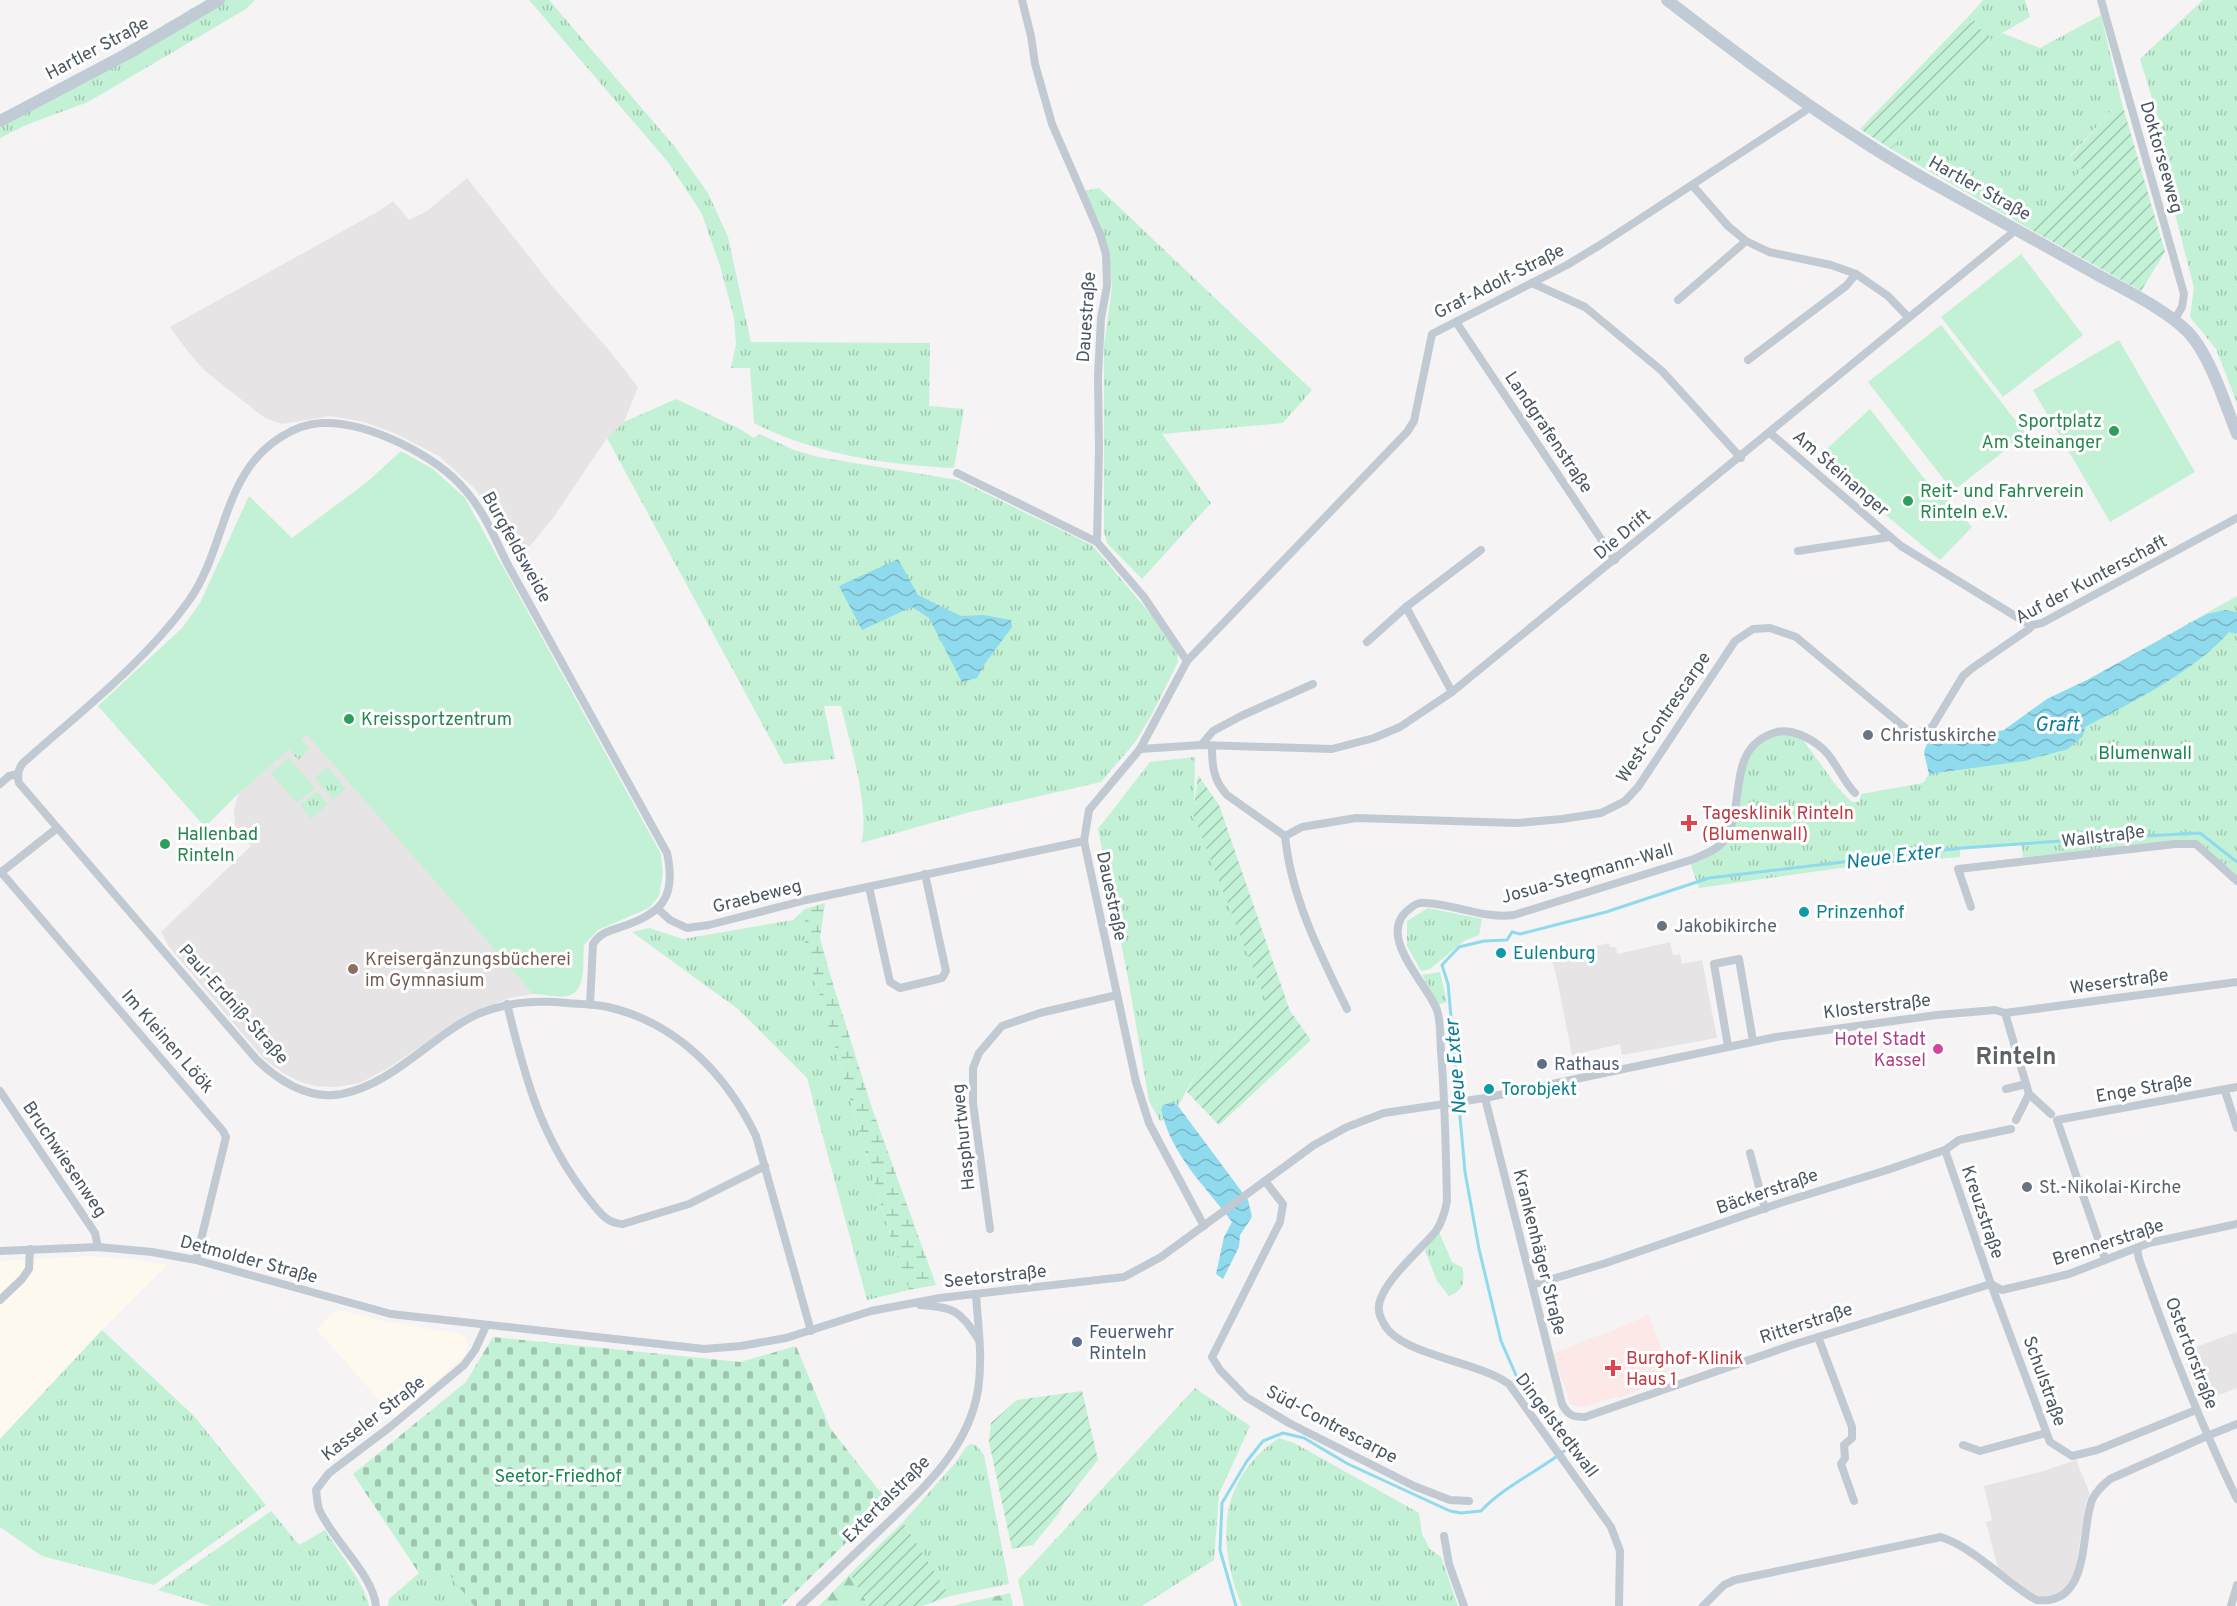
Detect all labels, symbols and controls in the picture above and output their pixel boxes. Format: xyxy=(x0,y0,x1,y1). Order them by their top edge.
street label: Hartler Straße xyxy=(42,12,153,86)
street label: Doktorseeweg xyxy=(2134,99,2188,216)
street label: Hartler Straße xyxy=(1924,152,2035,227)
street label: Graf-Adolf-Straße xyxy=(1430,239,1569,325)
street label: Dauestraße xyxy=(1073,271,1102,363)
street label: Landgrafenstraße xyxy=(1498,367,1597,498)
place label: Sportplatz Am Steinanger xyxy=(1982,411,2102,455)
marker: Sportplatz Am Steinanger xyxy=(2107,424,2121,438)
street label: Am Steinanger xyxy=(1787,426,1893,522)
place label: Reit- und Fahrverein Rinteln e.V. xyxy=(1920,481,2084,525)
street label: Burgfeldsweide xyxy=(476,488,556,607)
marker: Reit- und Fahrverein Rinteln e.V. xyxy=(1901,494,1915,508)
street label: Die Drift xyxy=(1590,505,1656,566)
street label: Auf der Kunterschaft xyxy=(2012,531,2172,630)
street label: West-Contrescarpe xyxy=(1612,648,1717,788)
place label: Kreissportzentrum xyxy=(361,709,512,732)
marker: Kreissportzentrum xyxy=(342,712,356,726)
water label: Graft xyxy=(2035,713,2080,739)
place label: Christuskirche xyxy=(1880,725,1996,748)
marker: Christuskirche xyxy=(1861,728,1875,742)
park label: Blumenwall xyxy=(2098,743,2192,766)
place label: Tagesklinik Rinteln (Blumenwall) xyxy=(1702,803,1854,847)
marker: Tagesklinik Rinteln (Blumenwall) xyxy=(1680,814,1698,832)
street label: Wallstraße xyxy=(2060,821,2146,854)
place label: Hallenbad Rinteln xyxy=(177,824,258,868)
marker: Hallenbad Rinteln xyxy=(158,837,172,851)
street label: Josua-Stegmann-Wall xyxy=(1499,839,1676,910)
water label: Neue Exter xyxy=(1844,839,1944,877)
street label: Dauestraße xyxy=(1090,849,1131,943)
street label: Graebeweg xyxy=(710,875,804,920)
place label: Prinzenhof xyxy=(1816,902,1904,925)
marker: Prinzenhof xyxy=(1797,905,1811,919)
place label: Jakobikirche xyxy=(1674,916,1777,939)
marker: Jakobikirche xyxy=(1655,919,1669,933)
street label: Paul-Erdniß-Straße xyxy=(173,940,293,1070)
place label: Eulenburg xyxy=(1513,943,1596,966)
marker: Eulenburg xyxy=(1494,946,1508,960)
place label: Kreisergänzungsbücherei im Gymnasium xyxy=(365,949,571,993)
marker: Kreisergänzungsbücherei im Gymnasium xyxy=(346,962,360,976)
street label: Weserstraße xyxy=(2068,964,2170,1001)
street label: Im Kleinen Löök xyxy=(116,985,218,1099)
street label: Klosterstraße xyxy=(1822,989,1932,1025)
water label: Neue Exter xyxy=(1440,1017,1474,1116)
place label: Hotel Stadt Kassel xyxy=(1834,1029,1926,1073)
marker: Hotel Stadt Kassel xyxy=(1931,1042,1945,1056)
district label: Rinteln xyxy=(1975,1043,2057,1073)
place label: Rathaus xyxy=(1554,1054,1620,1077)
marker: Rathaus xyxy=(1535,1057,1549,1071)
street label: Enge Straße xyxy=(2094,1070,2194,1109)
place label: Torobjekt xyxy=(1501,1079,1577,1102)
street label: Hasphurtweg xyxy=(947,1082,982,1191)
marker: Torobjekt xyxy=(1482,1082,1496,1096)
street label: Bruchwiesenweg xyxy=(16,1097,111,1222)
street label: Kreuzstraße xyxy=(1955,1163,2008,1262)
street label: Bäckerstraße xyxy=(1714,1164,1821,1221)
street label: Krankenhäger Straße xyxy=(1507,1167,1570,1338)
place label: St.-Nikolai-Kirche xyxy=(2039,1177,2181,1200)
marker: St.-Nikolai-Kirche xyxy=(2020,1180,2034,1194)
street label: Brennerstraße xyxy=(2050,1215,2167,1272)
street label: Detmolder Straße xyxy=(177,1231,320,1290)
street label: Seetorstraße xyxy=(943,1261,1048,1294)
street label: Ostertorstraße xyxy=(2159,1294,2223,1413)
street label: Ritterstraße xyxy=(1757,1299,1856,1350)
place label: Feuerwehr Rinteln xyxy=(1089,1322,1174,1366)
street label: Schulstraße xyxy=(2017,1333,2071,1430)
marker: Feuerwehr Rinteln xyxy=(1070,1335,1084,1349)
place label: Burghof-Klinik Haus 1 xyxy=(1626,1348,1743,1392)
marker: Burghof-Klinik Haus 1 xyxy=(1604,1359,1622,1377)
street label: Dingelstedtwall xyxy=(1509,1369,1603,1483)
street label: Kasseler Straße xyxy=(317,1371,431,1467)
street label: Süd-Contrescarpe xyxy=(1262,1381,1401,1470)
street label: Extertalstraße xyxy=(838,1451,936,1549)
park label: Seetor-Friedhof xyxy=(495,1466,621,1489)

